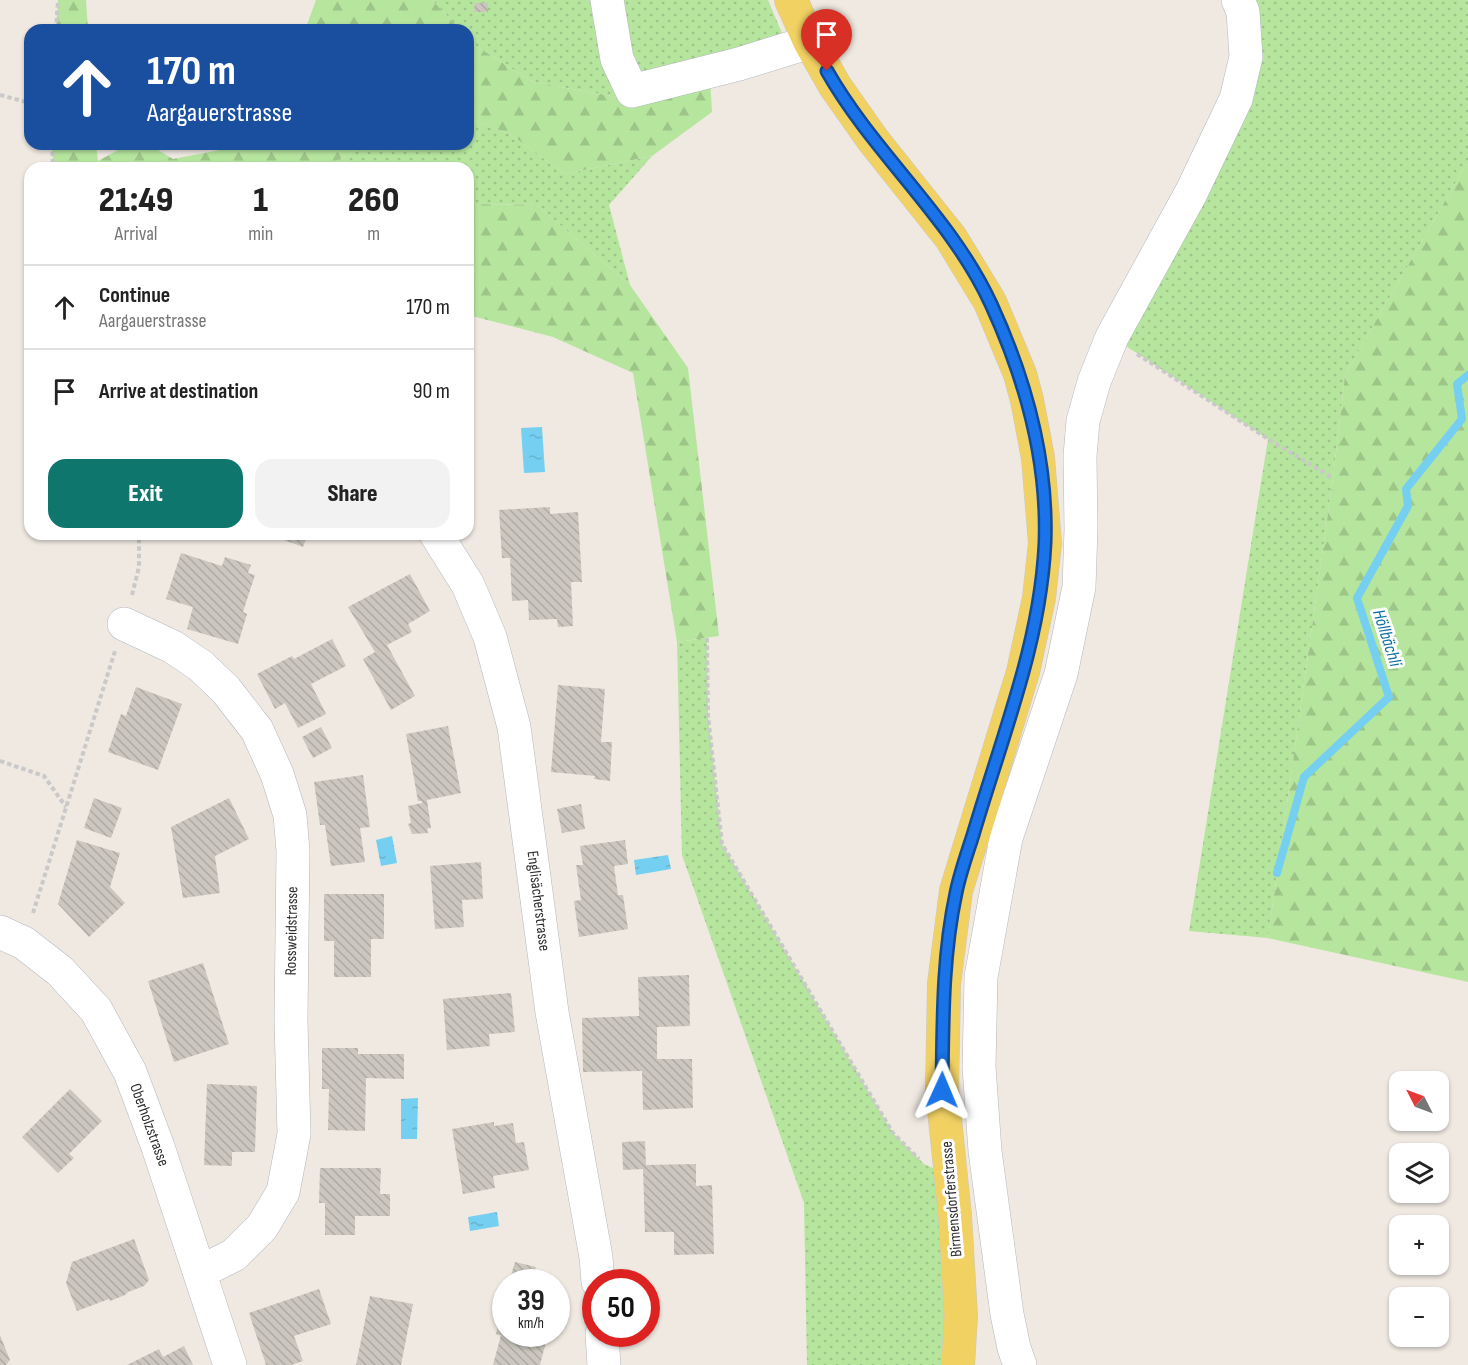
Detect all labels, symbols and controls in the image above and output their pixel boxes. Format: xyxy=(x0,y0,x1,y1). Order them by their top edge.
pin xyxy=(801,9,852,71)
icon: arrive xyxy=(810,18,843,51)
text: 170 m xyxy=(147,46,236,97)
icon: ahead xyxy=(48,48,126,126)
text: Aargauerstrasse xyxy=(147,97,292,129)
text: 21:49 xyxy=(99,179,173,222)
text: 1 xyxy=(253,179,268,222)
text: 260 xyxy=(348,179,399,222)
text: Arrival xyxy=(115,222,158,246)
text: min xyxy=(248,222,273,246)
text: m xyxy=(367,222,380,246)
text: Continue xyxy=(99,282,170,309)
icon: ahead xyxy=(48,291,81,324)
text: 170 m xyxy=(406,294,450,321)
text: Aargauerstrasse xyxy=(99,309,207,333)
icon: arrive xyxy=(48,375,81,408)
text: Arrive at destination xyxy=(99,378,258,405)
text: 90 m xyxy=(413,378,450,405)
button: Exit xyxy=(48,459,243,528)
button: Share xyxy=(255,459,450,528)
water label: Höllbächli xyxy=(1368,607,1406,670)
street label: Englisächerstrasse xyxy=(522,850,554,952)
street label: Rossweidstrasse xyxy=(282,886,302,976)
position arrow xyxy=(910,1058,974,1122)
north arrow xyxy=(1389,1071,1449,1131)
map controls xyxy=(1389,1071,1449,1347)
street label: Oberholzstrasse xyxy=(125,1081,173,1169)
street label: Birmensdorferstrasse xyxy=(937,1140,967,1258)
button: layers xyxy=(1389,1143,1449,1203)
button: + xyxy=(1389,1215,1449,1275)
speed limit sign: 50 xyxy=(582,1269,660,1347)
text: 39 xyxy=(517,1283,545,1319)
button: − xyxy=(1389,1287,1449,1347)
text: km/h xyxy=(518,1314,544,1333)

